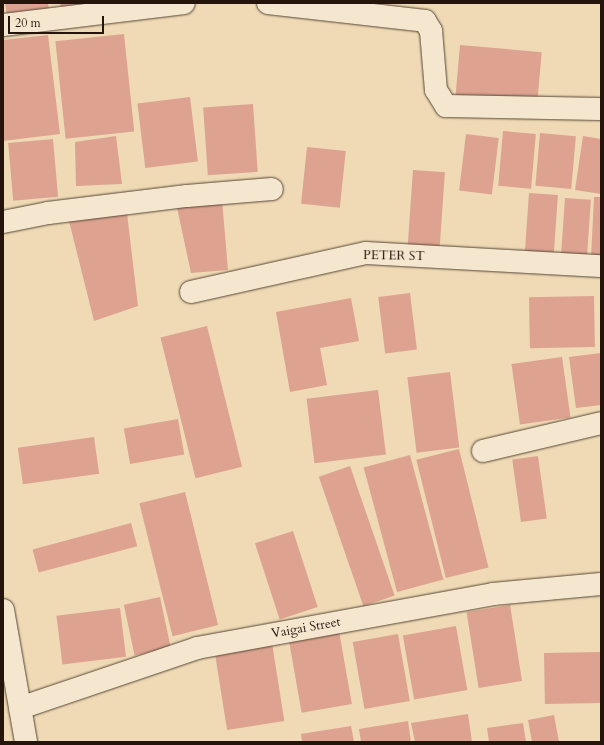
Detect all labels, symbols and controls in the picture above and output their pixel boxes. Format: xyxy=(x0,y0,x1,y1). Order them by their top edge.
scale bar xyxy=(10,8,106,34)
text: 20 m xyxy=(15,15,41,31)
street label: PETER ST xyxy=(363,248,425,264)
street label: Vaigai Street xyxy=(270,614,342,642)

